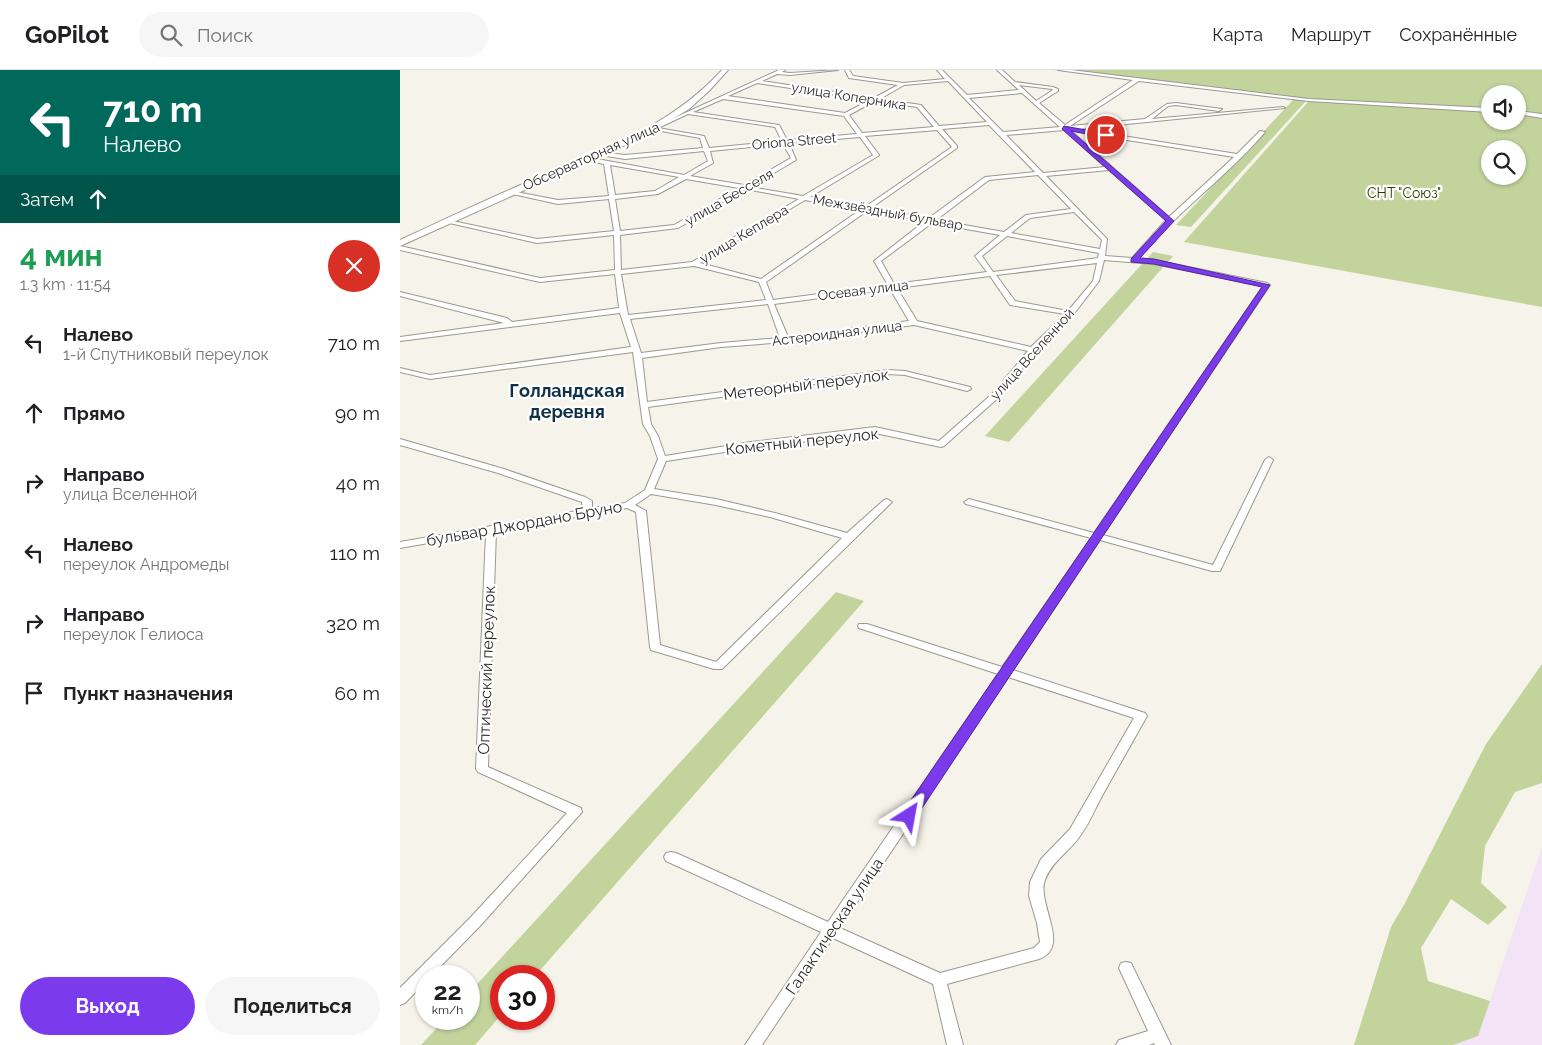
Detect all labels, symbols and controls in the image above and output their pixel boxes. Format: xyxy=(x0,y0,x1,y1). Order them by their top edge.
search box xyxy=(139,12,489,57)
text: GoPilot xyxy=(25,20,109,49)
icon: search xyxy=(157,21,185,49)
text: Поиск xyxy=(197,24,253,46)
text: Карта xyxy=(1212,24,1263,45)
text: Маршрут xyxy=(1291,24,1371,45)
text: Сохранённые xyxy=(1399,24,1517,45)
street label: улица Коперника xyxy=(790,79,908,113)
map controls xyxy=(1481,85,1526,185)
button: sound xyxy=(1481,85,1526,130)
text: 710 m xyxy=(103,89,202,130)
icon: left xyxy=(20,90,85,155)
pin xyxy=(1085,114,1127,156)
street label: Обсерваторная улица xyxy=(520,119,662,193)
icon: arrive xyxy=(1092,121,1120,149)
street label: Oriona Street xyxy=(751,129,837,153)
text: Налево xyxy=(103,131,181,157)
button: search xyxy=(1481,140,1526,185)
street label: улица Бесселя xyxy=(682,165,776,229)
icon: ahead xyxy=(84,185,112,213)
park label: СНТ "Союз" xyxy=(1367,185,1441,201)
text: Затем xyxy=(20,188,74,210)
street label: Межзвёздный бульвар xyxy=(812,191,965,233)
street label: улица Кеплера xyxy=(697,201,791,267)
text: 4 мин xyxy=(20,238,103,273)
button: close xyxy=(328,240,380,292)
text: 1.3 km · 11:54 xyxy=(20,275,111,294)
street label: Осевая улица xyxy=(817,276,909,304)
street label: улица Вселенной xyxy=(987,305,1077,403)
street label: Астероидная улица xyxy=(771,317,903,349)
text: Налево xyxy=(63,323,133,345)
icon: left xyxy=(20,329,48,357)
text: 710 m xyxy=(328,332,380,354)
text: 1-й Спутниковый переулок xyxy=(63,345,269,364)
street label: Метеорный переулок xyxy=(722,365,890,404)
district label: Голландская деревня xyxy=(509,380,625,422)
icon: ahead xyxy=(20,399,48,427)
text: Прямо xyxy=(63,402,125,424)
text: 90 m xyxy=(335,402,380,424)
street label: Кометный переулок xyxy=(724,424,880,459)
text: Направо xyxy=(63,463,144,485)
icon: right xyxy=(20,469,48,497)
text: 40 m xyxy=(336,472,380,494)
text: улица Вселенной xyxy=(63,485,197,504)
street label: бульвар Джордано Бруно xyxy=(425,497,624,550)
text: Налево xyxy=(63,533,133,555)
icon: left xyxy=(20,539,48,567)
text: 110 m xyxy=(330,542,380,564)
text: переулок Андромеды xyxy=(63,555,229,574)
street label: Оптический переулок xyxy=(474,585,499,755)
text: Направо xyxy=(63,603,144,625)
icon: right xyxy=(20,609,48,637)
text: 320 m xyxy=(326,612,380,634)
text: переулок Гелиоса xyxy=(63,625,204,644)
icon: arrive xyxy=(20,679,48,707)
text: Пункт назначения xyxy=(63,682,233,704)
text: 60 m xyxy=(335,682,380,704)
position arrow xyxy=(882,789,934,841)
street label: Галактическая улица xyxy=(782,854,887,998)
speed limit sign: 30 xyxy=(490,965,555,1030)
text: 22 xyxy=(433,976,462,1006)
button: Выход xyxy=(20,977,195,1035)
button: Поделиться xyxy=(205,977,380,1035)
text: km/h xyxy=(432,1003,463,1017)

